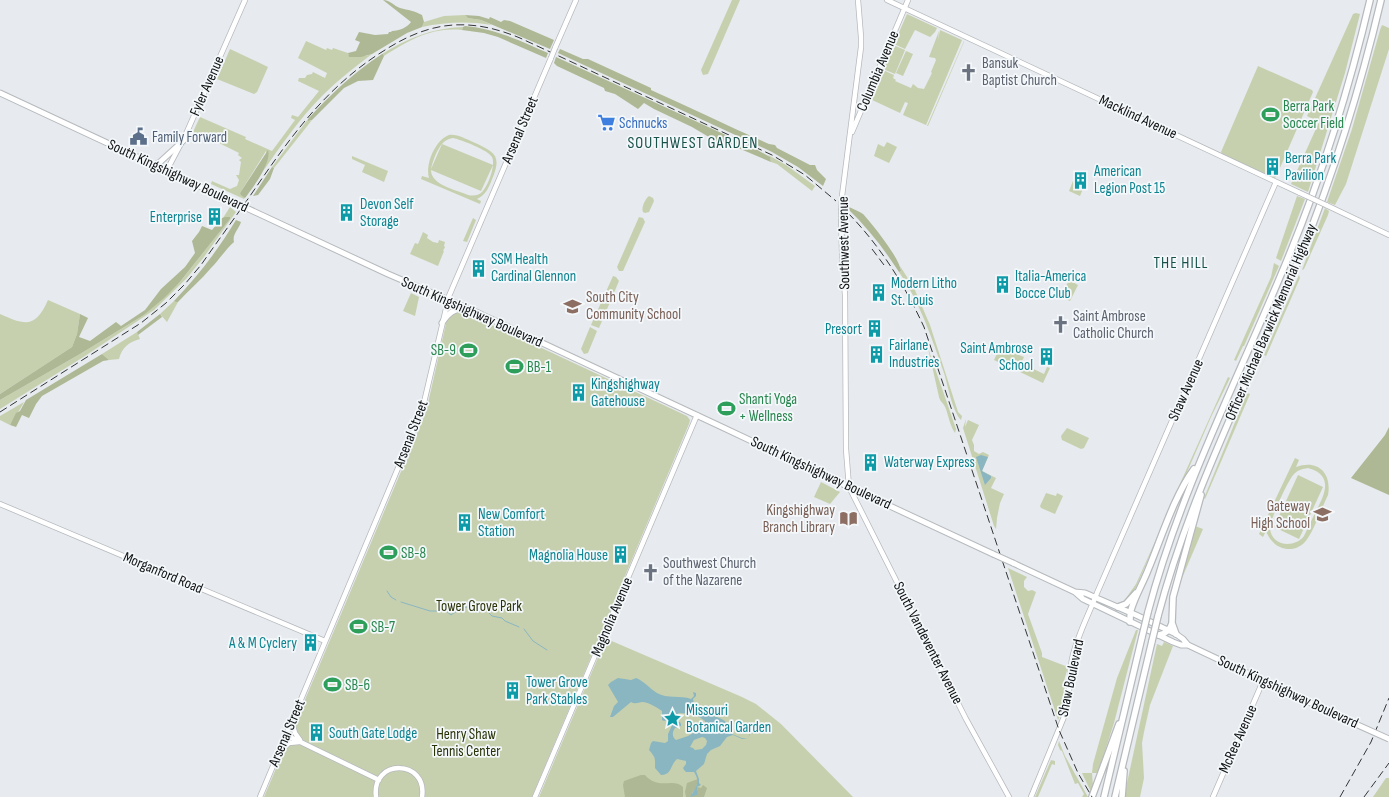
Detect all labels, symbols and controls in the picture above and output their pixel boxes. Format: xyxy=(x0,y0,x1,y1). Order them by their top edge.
street label: Columbia Avenue xyxy=(852,28,904,114)
street label: Fyler Avenue xyxy=(185,53,229,119)
place label: Bansuk Baptist Church xyxy=(982,54,1057,90)
church icon: Bansuk Baptist Church xyxy=(959,62,979,82)
street label: Macklind Avenue xyxy=(1096,91,1180,143)
street label: Arsenal Street xyxy=(497,93,543,167)
place label: Berra Park Soccer Field xyxy=(1283,97,1344,133)
sports icon: Berra Park Soccer Field xyxy=(1260,105,1280,125)
supermarket icon: Schnucks xyxy=(596,113,616,133)
place label: Schnucks xyxy=(619,114,667,133)
public building icon: Family Forward xyxy=(129,127,149,147)
place label: Family Forward xyxy=(152,128,227,147)
district label: SOUTHWEST GARDEN xyxy=(628,134,758,153)
street label: South Kingshighway Boulevard xyxy=(105,135,251,217)
place label: Berra Park Pavilion xyxy=(1285,149,1336,185)
building icon: Berra Park Pavilion xyxy=(1262,157,1282,177)
place label: American Legion Post 15 xyxy=(1093,162,1165,198)
building icon: American Legion Post 15 xyxy=(1071,170,1091,190)
place label: Devon Self Storage xyxy=(360,195,414,231)
street label: Southwest Avenue xyxy=(834,196,854,290)
building icon: Devon Self Storage xyxy=(337,203,357,223)
building icon: Enterprise xyxy=(205,207,225,227)
place label: Enterprise xyxy=(150,208,202,227)
street label: Officer Michael Barwick Memorial Highway xyxy=(1221,220,1321,423)
place label: SSM Health Cardinal Glennon xyxy=(491,250,576,286)
district label: THE HILL xyxy=(1154,254,1208,273)
building icon: SSM Health Cardinal Glennon xyxy=(468,258,488,278)
place label: Italia-America Bocce Club xyxy=(1015,267,1086,303)
street label: South Kingshighway Boulevard xyxy=(398,272,546,352)
place label: Modern Litho St. Louis xyxy=(891,274,957,310)
building icon: Italia-America Bocce Club xyxy=(992,275,1012,295)
building icon: Modern Litho St. Louis xyxy=(868,282,888,302)
place label: South City Community School xyxy=(586,288,681,324)
school or university icon: South City Community School xyxy=(563,296,583,316)
place label: Saint Ambrose Catholic Church xyxy=(1073,307,1154,343)
church icon: Saint Ambrose Catholic Church xyxy=(1050,315,1070,335)
building icon: Presort xyxy=(865,319,885,339)
place label: Presort xyxy=(825,320,862,339)
place label: Fairlane Industries xyxy=(889,336,939,372)
place label: Saint Ambrose School xyxy=(960,339,1033,375)
sports icon: SB-9 xyxy=(459,340,479,360)
place label: SB-9 xyxy=(431,341,456,360)
building icon: Fairlane Industries xyxy=(866,344,886,364)
building icon: Saint Ambrose School xyxy=(1036,347,1056,367)
street label: Shaw Avenue xyxy=(1164,356,1208,424)
sports icon: BB-1 xyxy=(504,357,524,377)
place label: BB-1 xyxy=(527,358,552,377)
place label: Kingshighway Gatehouse xyxy=(591,375,660,411)
building icon: Kingshighway Gatehouse xyxy=(568,383,588,403)
place label: Shanti Yoga + Wellness xyxy=(739,390,797,426)
street label: Arsenal Street xyxy=(389,397,433,472)
sports icon: Shanti Yoga + Wellness xyxy=(716,398,736,418)
street label: South Kingshighway Boulevard xyxy=(748,432,894,514)
building icon: Waterway Express xyxy=(861,452,881,472)
place label: Waterway Express xyxy=(884,453,975,472)
place label: Gateway High School xyxy=(1251,497,1310,533)
place label: Kingshighway Branch Library xyxy=(763,501,835,537)
place label: New Comfort Station xyxy=(478,505,545,541)
school or university icon: Gateway High School xyxy=(1313,505,1333,525)
library icon: Kingshighway Branch Library xyxy=(838,509,858,529)
building icon: New Comfort Station xyxy=(455,513,475,533)
sports icon: SB-8 xyxy=(378,543,398,563)
place label: SB-8 xyxy=(401,544,426,563)
building icon: Magnolia House xyxy=(611,545,631,565)
place label: Magnolia House xyxy=(529,546,608,565)
street label: Morganford Road xyxy=(120,548,206,598)
place label: Southwest Church of the Nazarene xyxy=(663,554,756,590)
church icon: Southwest Church of the Nazarene xyxy=(640,562,660,582)
street label: Magnolia Avenue xyxy=(587,575,637,659)
street label: South Vandeventer Avenue xyxy=(889,579,967,707)
park label: Tower Grove Park xyxy=(436,597,522,616)
sports icon: SB-7 xyxy=(348,617,368,637)
place label: SB-7 xyxy=(371,618,395,637)
building icon: A & M Cyclery xyxy=(300,633,320,653)
place label: A & M Cyclery xyxy=(228,634,297,653)
street label: Shaw Boulevard xyxy=(1054,637,1088,719)
street label: South Kingshighway Boulevard xyxy=(1215,651,1361,733)
place label: Tower Grove Park Stables xyxy=(526,673,588,709)
sports icon: SB-6 xyxy=(322,675,342,695)
place label: SB-6 xyxy=(345,676,370,695)
building icon: Tower Grove Park Stables xyxy=(503,681,523,701)
street label: Arsenal Street xyxy=(264,696,310,770)
place label: Missouri Botanical Garden xyxy=(686,701,771,737)
street label: McRee Avenue xyxy=(1215,702,1261,776)
place icon: Missouri Botanical Garden xyxy=(663,709,683,729)
building icon: South Gate Lodge xyxy=(306,723,326,743)
place label: South Gate Lodge xyxy=(329,724,417,743)
park label: Henry Shaw Tennis Center xyxy=(431,725,501,761)

